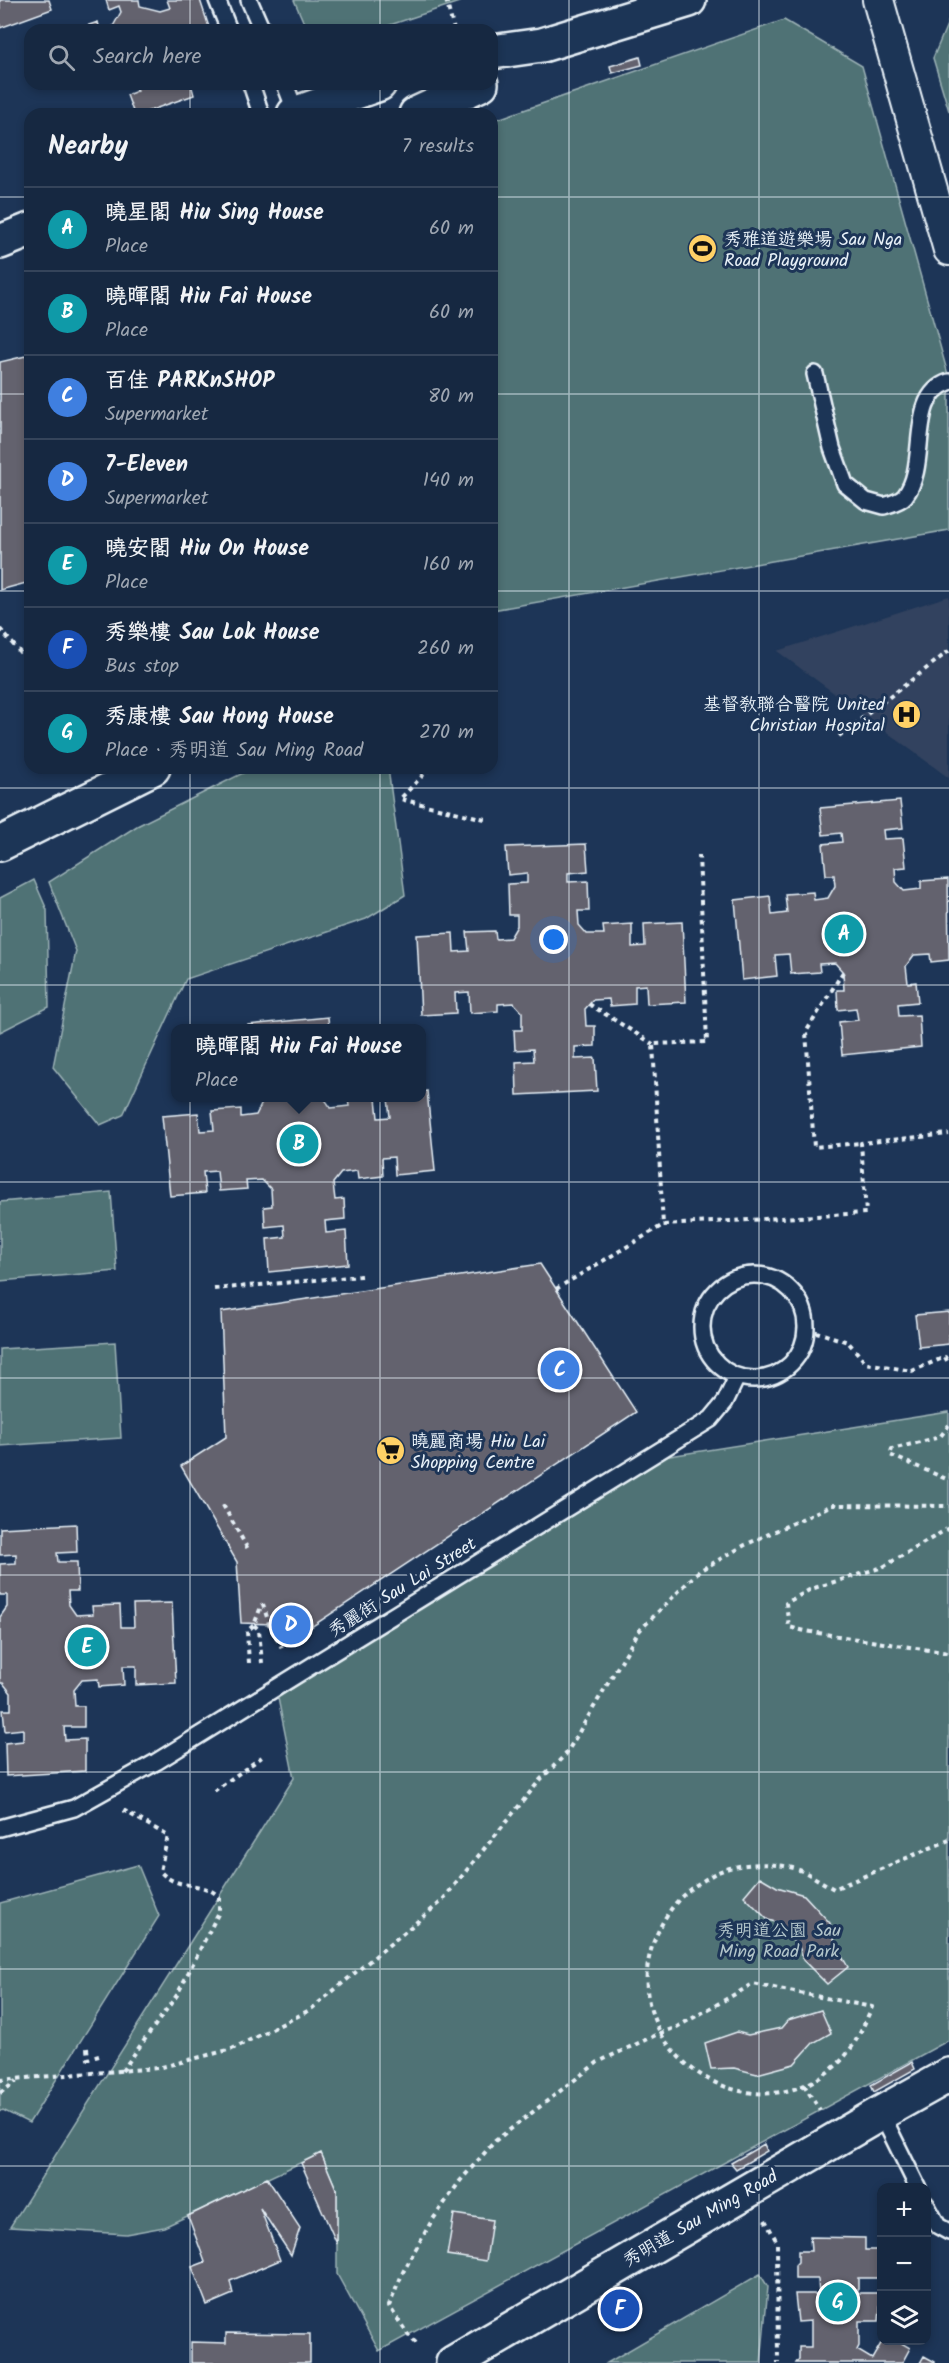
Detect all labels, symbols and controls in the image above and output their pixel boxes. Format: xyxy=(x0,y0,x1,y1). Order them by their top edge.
search box xyxy=(24,24,498,90)
text: Search here xyxy=(93,40,201,75)
icon: search xyxy=(45,41,78,74)
text: Nearby xyxy=(48,126,128,168)
text: 7 results xyxy=(402,131,474,163)
text: 曉星閣 Hiu Sing House xyxy=(105,196,324,231)
text: A xyxy=(61,213,74,245)
text: 60 m xyxy=(429,213,474,245)
place label: 秀雅道遊樂場 Sau Nga Road Playground xyxy=(724,226,902,276)
text: Place xyxy=(105,231,148,263)
sports icon: 秀雅道遊樂場 Sau Nga Road Playground xyxy=(687,233,719,265)
text: 曉暉閣 Hiu Fai House xyxy=(105,280,312,315)
text: B xyxy=(61,297,74,329)
text: 60 m xyxy=(429,297,474,329)
text: Place xyxy=(105,315,148,347)
text: 百佳 PARKnSHOP xyxy=(105,364,274,399)
text: C xyxy=(61,381,74,413)
text: 80 m xyxy=(428,381,474,413)
text: Supermarket xyxy=(105,399,208,431)
text: 7-Eleven xyxy=(105,448,188,483)
text: D xyxy=(61,465,74,497)
text: 140 m xyxy=(423,465,474,497)
text: Supermarket xyxy=(105,483,208,515)
text: 曉安閣 Hiu On House xyxy=(105,532,309,567)
text: E xyxy=(62,549,73,581)
text: 160 m xyxy=(423,549,474,581)
text: Place xyxy=(105,567,148,599)
text: 秀樂樓 Sau Lok House xyxy=(105,616,319,651)
text: F xyxy=(62,633,73,665)
text: 260 m xyxy=(417,633,474,665)
text: Bus stop xyxy=(105,651,179,683)
place label: 基督教聯合醫院 United Christian Hospital xyxy=(703,691,886,741)
hospital icon: 基督教聯合醫院 United Christian Hospital xyxy=(890,698,922,730)
text: 秀康樓 Sau Hong House xyxy=(105,700,334,735)
text: G xyxy=(62,717,73,749)
text: 270 m xyxy=(419,717,474,749)
text: Place · 秀明道 Sau Ming Road xyxy=(105,735,363,767)
pin: A xyxy=(824,912,864,956)
your location xyxy=(539,925,568,954)
popup xyxy=(171,1024,426,1102)
text: 曉暉閣 Hiu Fai House xyxy=(195,1030,402,1065)
text: Place xyxy=(195,1065,238,1097)
pin: B xyxy=(280,1122,318,1166)
pin: C xyxy=(540,1348,580,1392)
place label: 曉麗商場 Hiu Lai Shopping Centre xyxy=(411,1428,546,1478)
supermarket icon: 曉麗商場 Hiu Lai Shopping Centre xyxy=(374,1435,406,1467)
street label: 秀麗街 Sau Lai Street xyxy=(323,1530,484,1646)
pin: D xyxy=(272,1602,310,1648)
pin: E xyxy=(68,1624,106,1670)
park label: 秀明道公園 Sau Ming Road Park xyxy=(717,1917,841,1967)
street label: 秀明道 Sau Ming Road xyxy=(618,2162,785,2276)
map controls xyxy=(877,2183,931,2345)
button: + xyxy=(877,2183,931,2237)
button: − xyxy=(877,2237,931,2291)
pin: G xyxy=(818,2280,858,2324)
pin: F xyxy=(600,2286,640,2332)
button: layers xyxy=(877,2291,931,2345)

